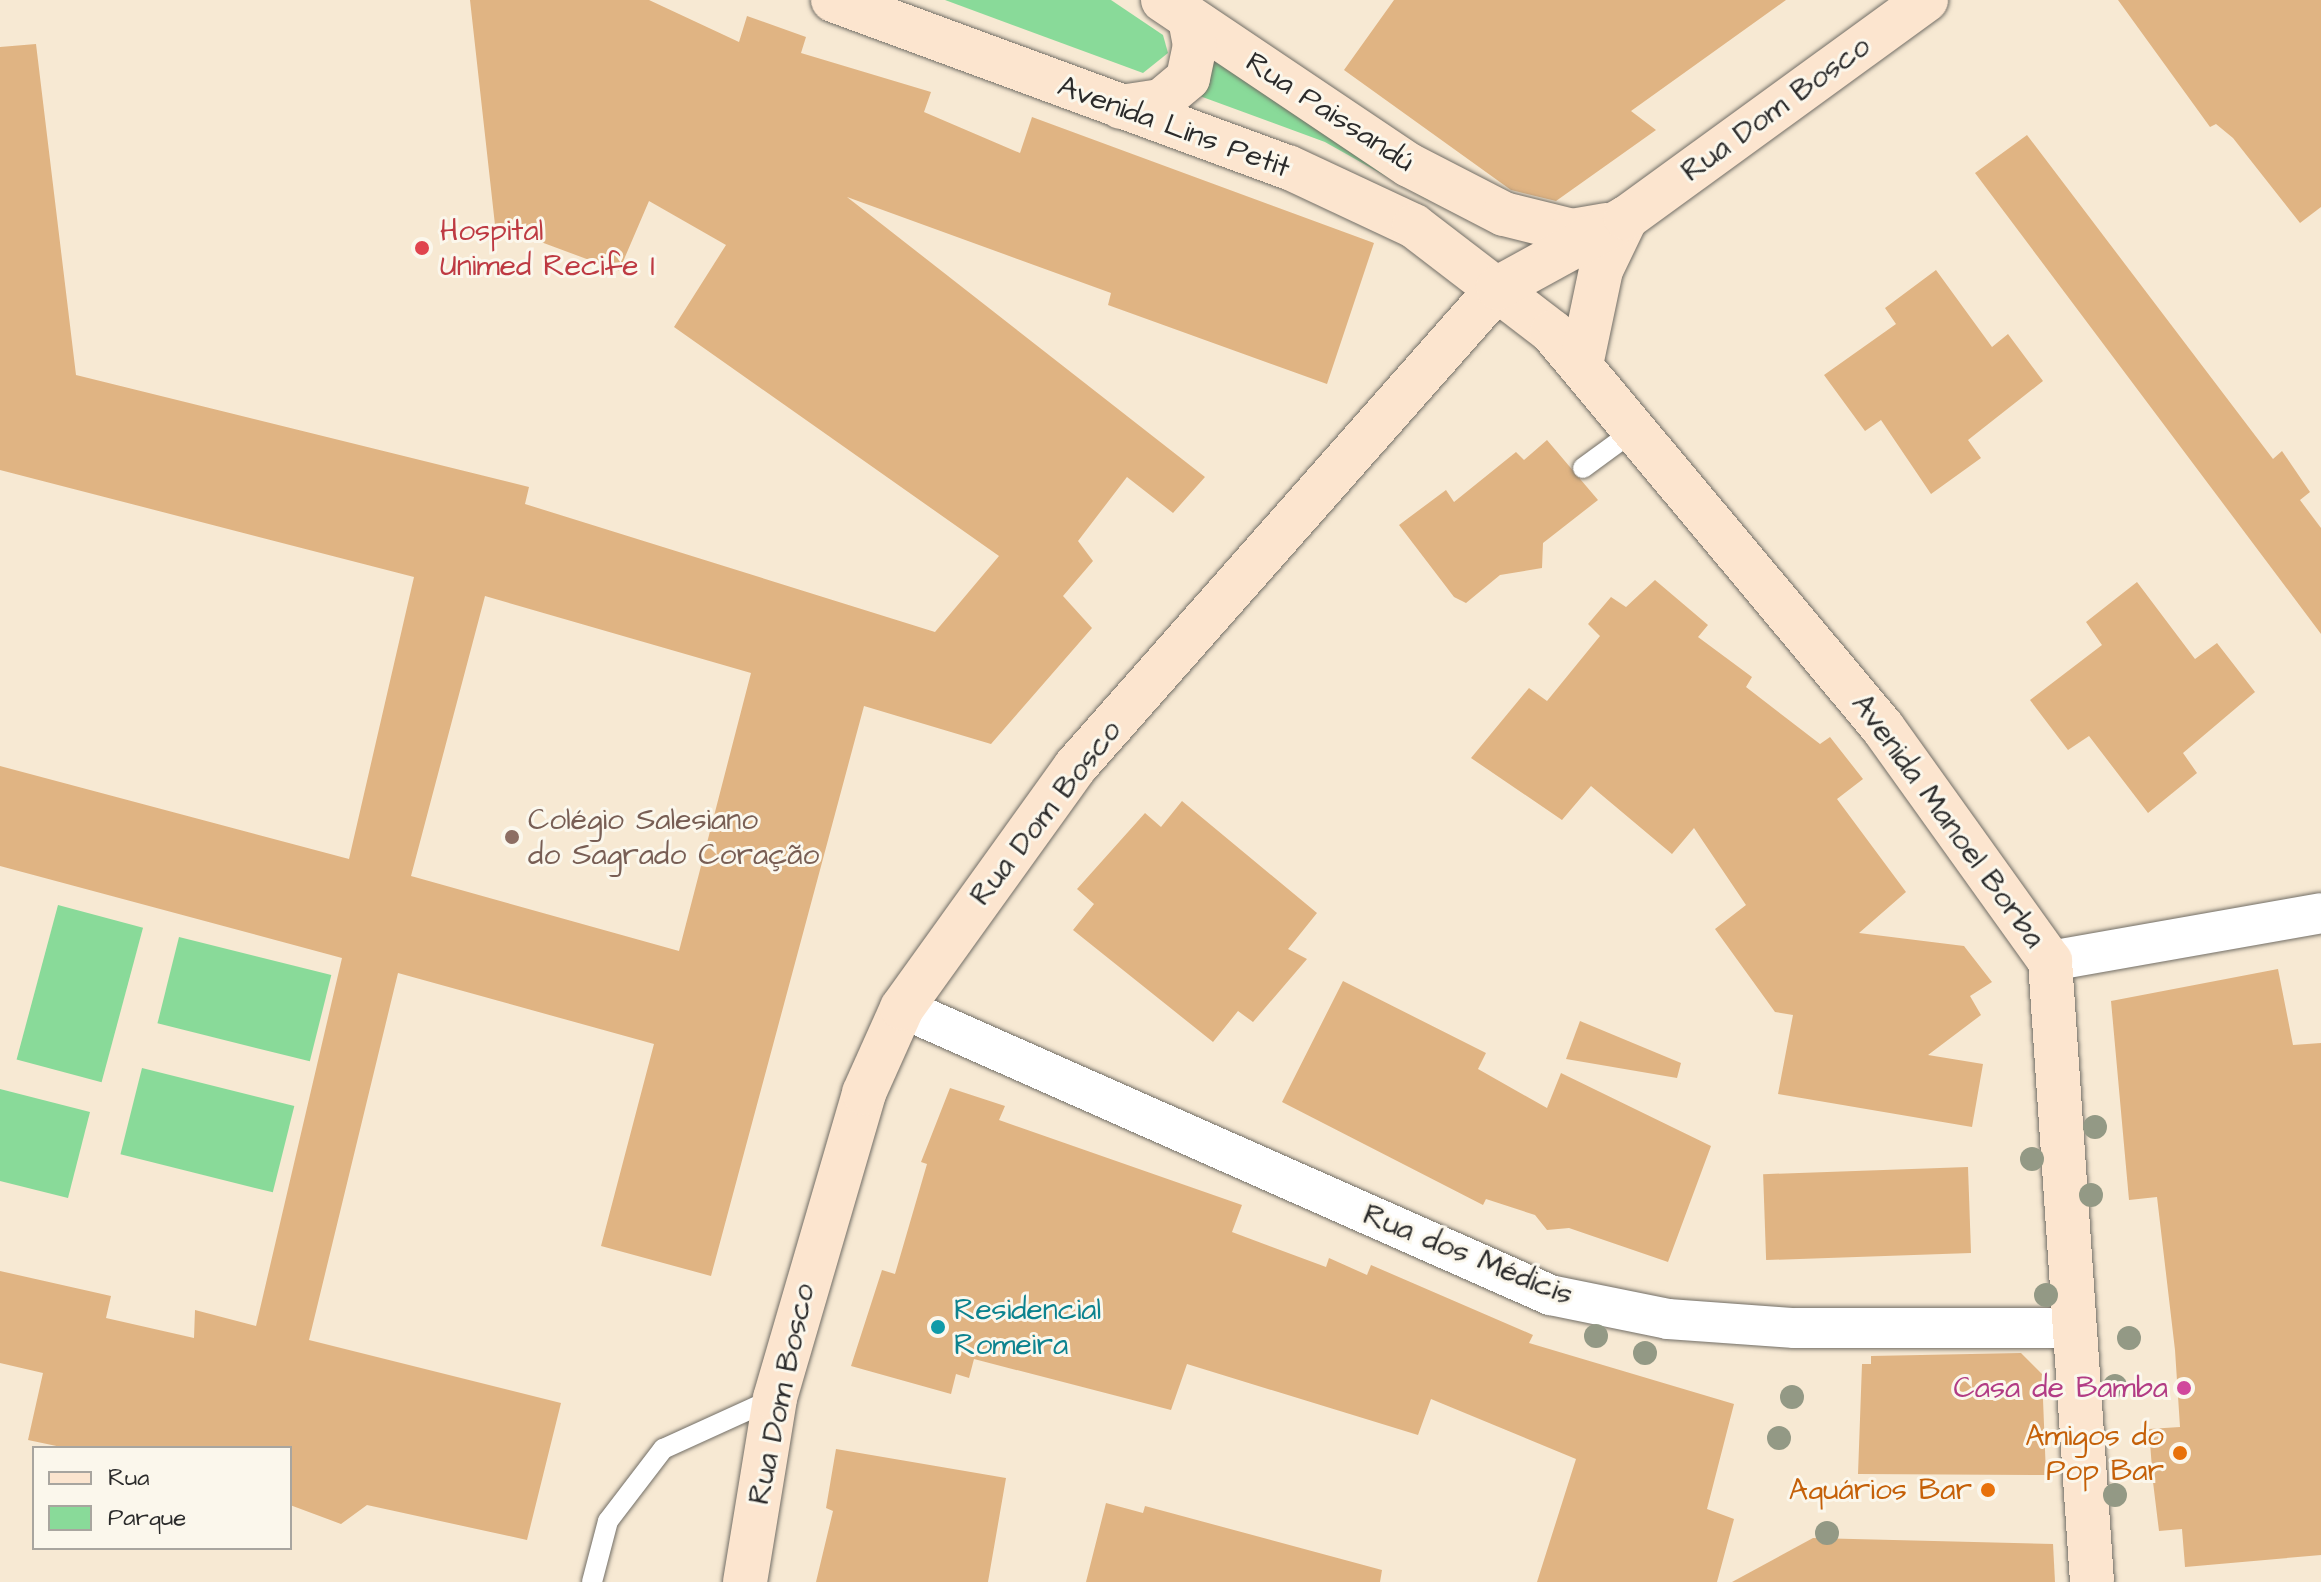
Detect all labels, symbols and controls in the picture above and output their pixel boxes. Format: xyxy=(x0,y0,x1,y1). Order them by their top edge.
street label: Rua Dom Bosco xyxy=(1675,28,1877,190)
street label: Rua Paissandú xyxy=(1239,44,1421,180)
street label: Avenida Lins Petit xyxy=(1053,68,1295,186)
place label: Hospital Unimed Recife I xyxy=(440,213,655,284)
marker: Hospital Unimed Recife I xyxy=(411,237,433,259)
street label: Avenida Manoel Borba xyxy=(1844,687,2052,955)
street label: Rua Dom Bosco xyxy=(963,713,1129,913)
place label: Colégio Salesiano do Sagrado Coração xyxy=(528,802,819,872)
marker: Colégio Salesiano do Sagrado Coração xyxy=(503,828,521,846)
street label: Rua dos Médicis xyxy=(1358,1197,1578,1313)
street label: Rua Dom Bosco xyxy=(741,1280,823,1508)
place label: Residencial Romeira xyxy=(954,1292,1101,1362)
marker: Residencial Romeira xyxy=(929,1318,947,1336)
place label: Casa de Bamba xyxy=(1953,1370,2168,1406)
marker: Casa de Bamba xyxy=(2175,1379,2193,1397)
place label: Amigos do Pop Bar xyxy=(2025,1418,2164,1488)
marker: Amigos do Pop Bar xyxy=(2171,1444,2189,1462)
legend xyxy=(32,1446,292,1550)
text: Rua xyxy=(108,1461,150,1495)
place label: Aquários Bar xyxy=(1789,1472,1972,1508)
marker: Aquários Bar xyxy=(1979,1481,1997,1499)
text: Parque xyxy=(108,1501,186,1535)

